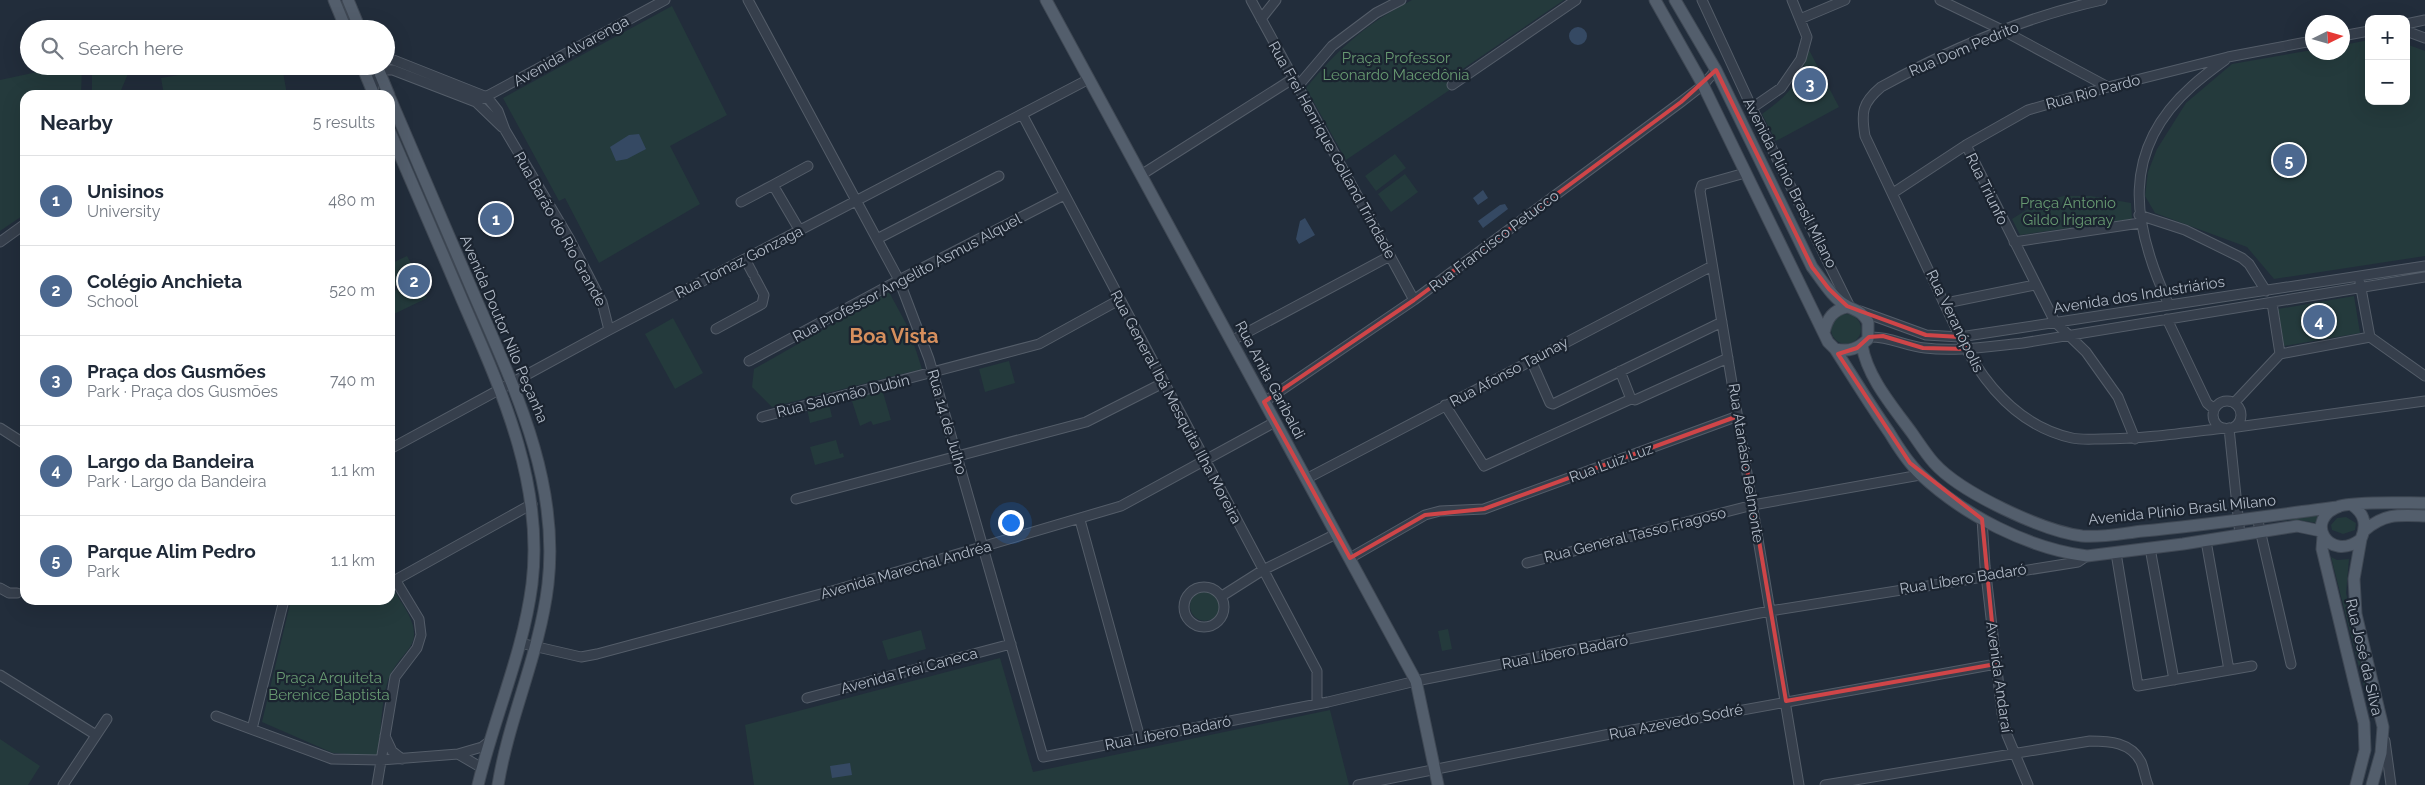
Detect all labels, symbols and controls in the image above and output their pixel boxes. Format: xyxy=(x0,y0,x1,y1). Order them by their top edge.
street label: Avenida Alvarenga xyxy=(510,12,632,90)
north arrow xyxy=(2305,15,2350,60)
map controls xyxy=(2365,15,2410,105)
button: + xyxy=(2365,15,2410,60)
street label: Rua Dom Pedrito xyxy=(1906,18,2022,80)
search box xyxy=(20,20,395,75)
icon: search xyxy=(38,34,66,62)
text: Search here xyxy=(78,37,184,59)
street label: Rua Frei Henrique Golland Trindade xyxy=(1265,38,1400,262)
park label: Praça Professor Leonardo Macedônia xyxy=(1322,49,1470,84)
button: − xyxy=(2365,60,2410,105)
pin: 3 xyxy=(1794,65,1826,103)
street label: Rua Rio Pardo xyxy=(2044,71,2142,113)
street label: Avenida Plínio Brasil Milano xyxy=(1739,95,1841,271)
text: Nearby xyxy=(40,110,113,135)
text: 5 results xyxy=(313,113,375,132)
pin: 5 xyxy=(2273,141,2305,179)
street label: Rua Barão do Rio Grande xyxy=(510,149,610,310)
street label: Rua Triunfo xyxy=(1962,150,2012,228)
text: Unisinos xyxy=(87,180,164,202)
street label: Rua Francisco Petucco xyxy=(1426,186,1562,296)
text: 1 xyxy=(52,191,60,210)
text: 480 m xyxy=(328,191,375,210)
park label: Praça Antonio Gildo Irigaray xyxy=(2020,194,2116,229)
pin: 1 xyxy=(480,200,512,238)
text: University xyxy=(87,202,160,221)
street label: Rua Professor Angelito Asmus Alquel xyxy=(790,209,1025,346)
street label: Rua Tomaz Gonzaga xyxy=(672,222,806,302)
street label: Avenida Doutor Nilo Peçanha xyxy=(456,232,552,426)
pin: 2 xyxy=(398,262,430,300)
street label: Rua Veranópolis xyxy=(1922,267,1988,375)
text: Colégio Anchieta xyxy=(87,270,242,292)
street label: Avenida dos Industriários xyxy=(2052,273,2226,317)
text: 2 xyxy=(51,281,61,300)
text: 520 m xyxy=(329,281,375,300)
street label: Rua General Ibá Mesquita Ilha Moreira xyxy=(1107,287,1245,527)
text: School xyxy=(87,292,138,311)
pin: 4 xyxy=(2303,302,2335,340)
street label: Rua Anita Garibaldi xyxy=(1231,318,1309,442)
district label: Boa Vista xyxy=(850,324,938,348)
street label: Rua Afonso Taunay xyxy=(1447,333,1571,411)
text: Praça dos Gusmões xyxy=(87,360,266,382)
street label: Rua 14 de Julho xyxy=(923,367,971,477)
text: 3 xyxy=(52,371,60,390)
text: 740 m xyxy=(330,371,375,390)
street label: Rua Salomão Dubin xyxy=(775,371,911,421)
text: Park · Praça dos Gusmões xyxy=(87,382,278,401)
street label: Rua Atanásio Belmonte xyxy=(1724,382,1768,544)
street label: Rua Luiz Luz xyxy=(1567,440,1655,486)
text: Largo da Bandeira xyxy=(87,450,254,472)
text: 4 xyxy=(51,461,61,480)
text: 1.1 km xyxy=(331,461,375,480)
text: Park · Largo da Bandeira xyxy=(87,472,266,491)
street label: Avenida Plínio Brasil Milano xyxy=(2087,491,2277,529)
street label: Rua General Tasso Fragoso xyxy=(1542,504,1728,566)
your location xyxy=(998,510,1024,536)
street label: Avenida Marechal Andréa xyxy=(818,537,994,603)
text: Parque Alim Pedro xyxy=(87,540,256,562)
text: 5 xyxy=(52,551,60,570)
text: 1.1 km xyxy=(331,551,375,570)
street label: Rua Líbero Badaró xyxy=(1898,560,2028,598)
text: Park xyxy=(87,562,120,581)
street label: Rua José da Silva xyxy=(2342,597,2386,717)
street label: Avenida Andaraí xyxy=(1982,620,2016,734)
street label: Rua Líbero Badaró xyxy=(1500,631,1630,673)
street label: Avenida Frei Caneca xyxy=(839,644,979,698)
park label: Praça Arquiteta Berenice Baptista xyxy=(268,669,390,704)
street label: Rua Azevedo Sodré xyxy=(1608,700,1745,744)
street label: Rua Líbero Badaró xyxy=(1103,712,1233,754)

